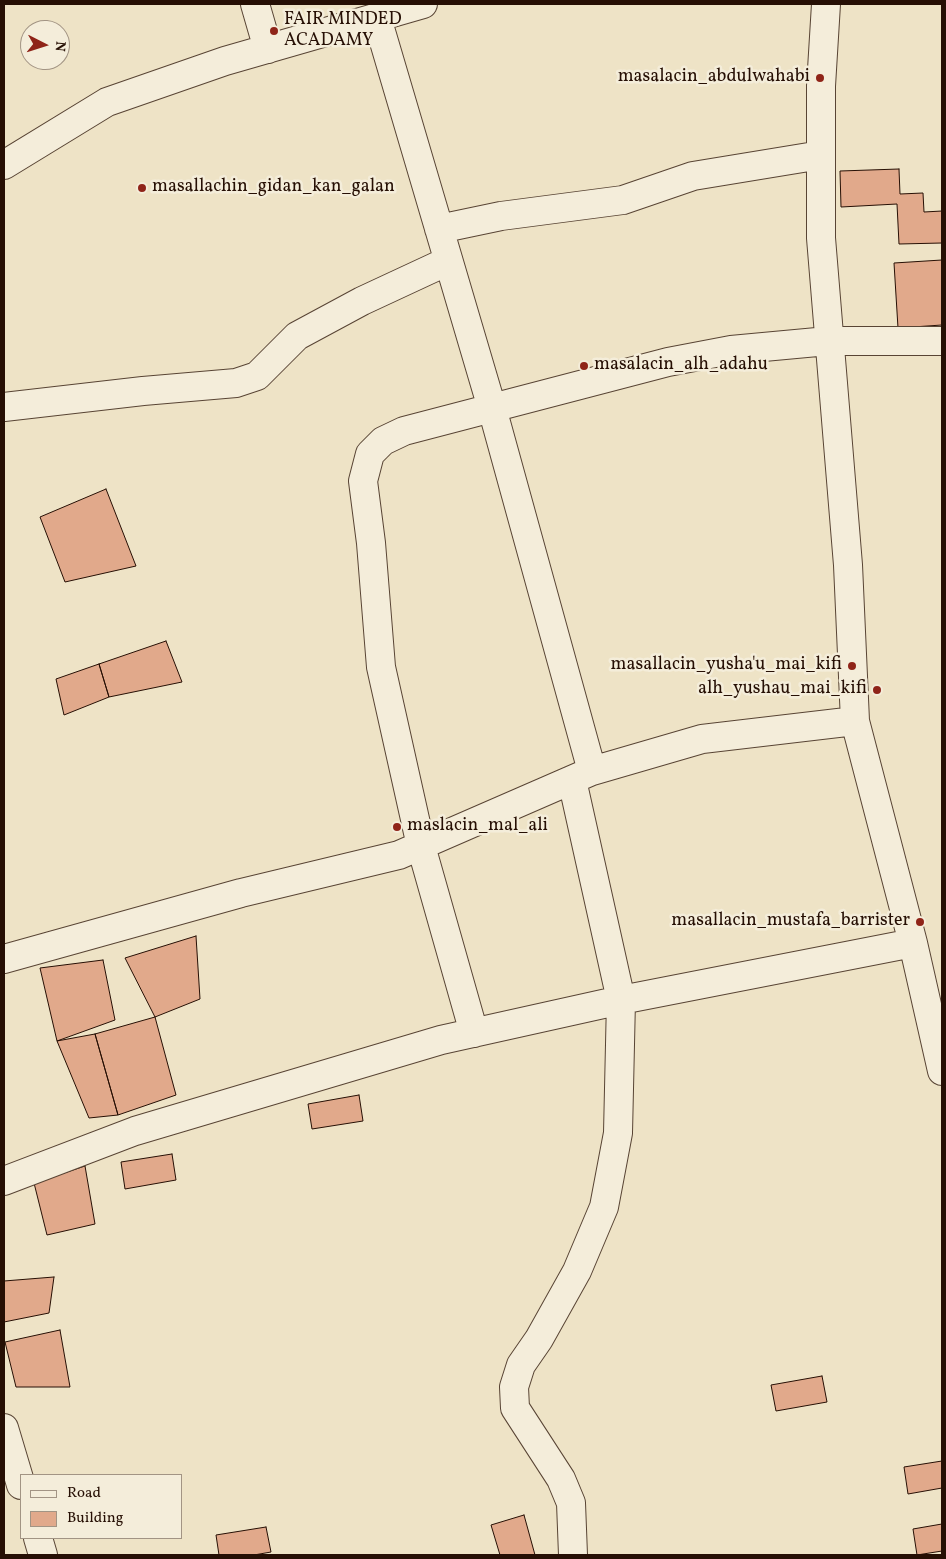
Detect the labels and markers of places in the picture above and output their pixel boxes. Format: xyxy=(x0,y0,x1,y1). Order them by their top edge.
place label: FAIR MINDED ACADAMY xyxy=(284,10,402,52)
marker: FAIR MINDED ACADAMY xyxy=(268,25,280,37)
place label: masalacin_abdulwahabi xyxy=(618,67,810,89)
marker: masalacin_abdulwahabi xyxy=(814,72,826,84)
place label: masallachin_gidan_kan_galan xyxy=(152,177,395,199)
marker: masallachin_gidan_kan_galan xyxy=(136,182,148,194)
place label: masalacin_alh_adahu xyxy=(594,355,768,377)
marker: masalacin_alh_adahu xyxy=(578,360,590,372)
place label: masallacin_yusha'u_mai_kifi xyxy=(611,655,842,677)
marker: masallacin_yusha'u_mai_kifi xyxy=(846,660,858,672)
place label: alh_yushau_mai_kifi xyxy=(698,679,867,701)
marker: alh_yushau_mai_kifi xyxy=(871,684,883,696)
place label: maslacin_mal_ali xyxy=(407,816,548,838)
marker: maslacin_mal_ali xyxy=(391,821,403,833)
place label: masallacin_mustafa_barrister xyxy=(671,911,910,933)
marker: masallacin_mustafa_barrister xyxy=(914,916,926,928)

